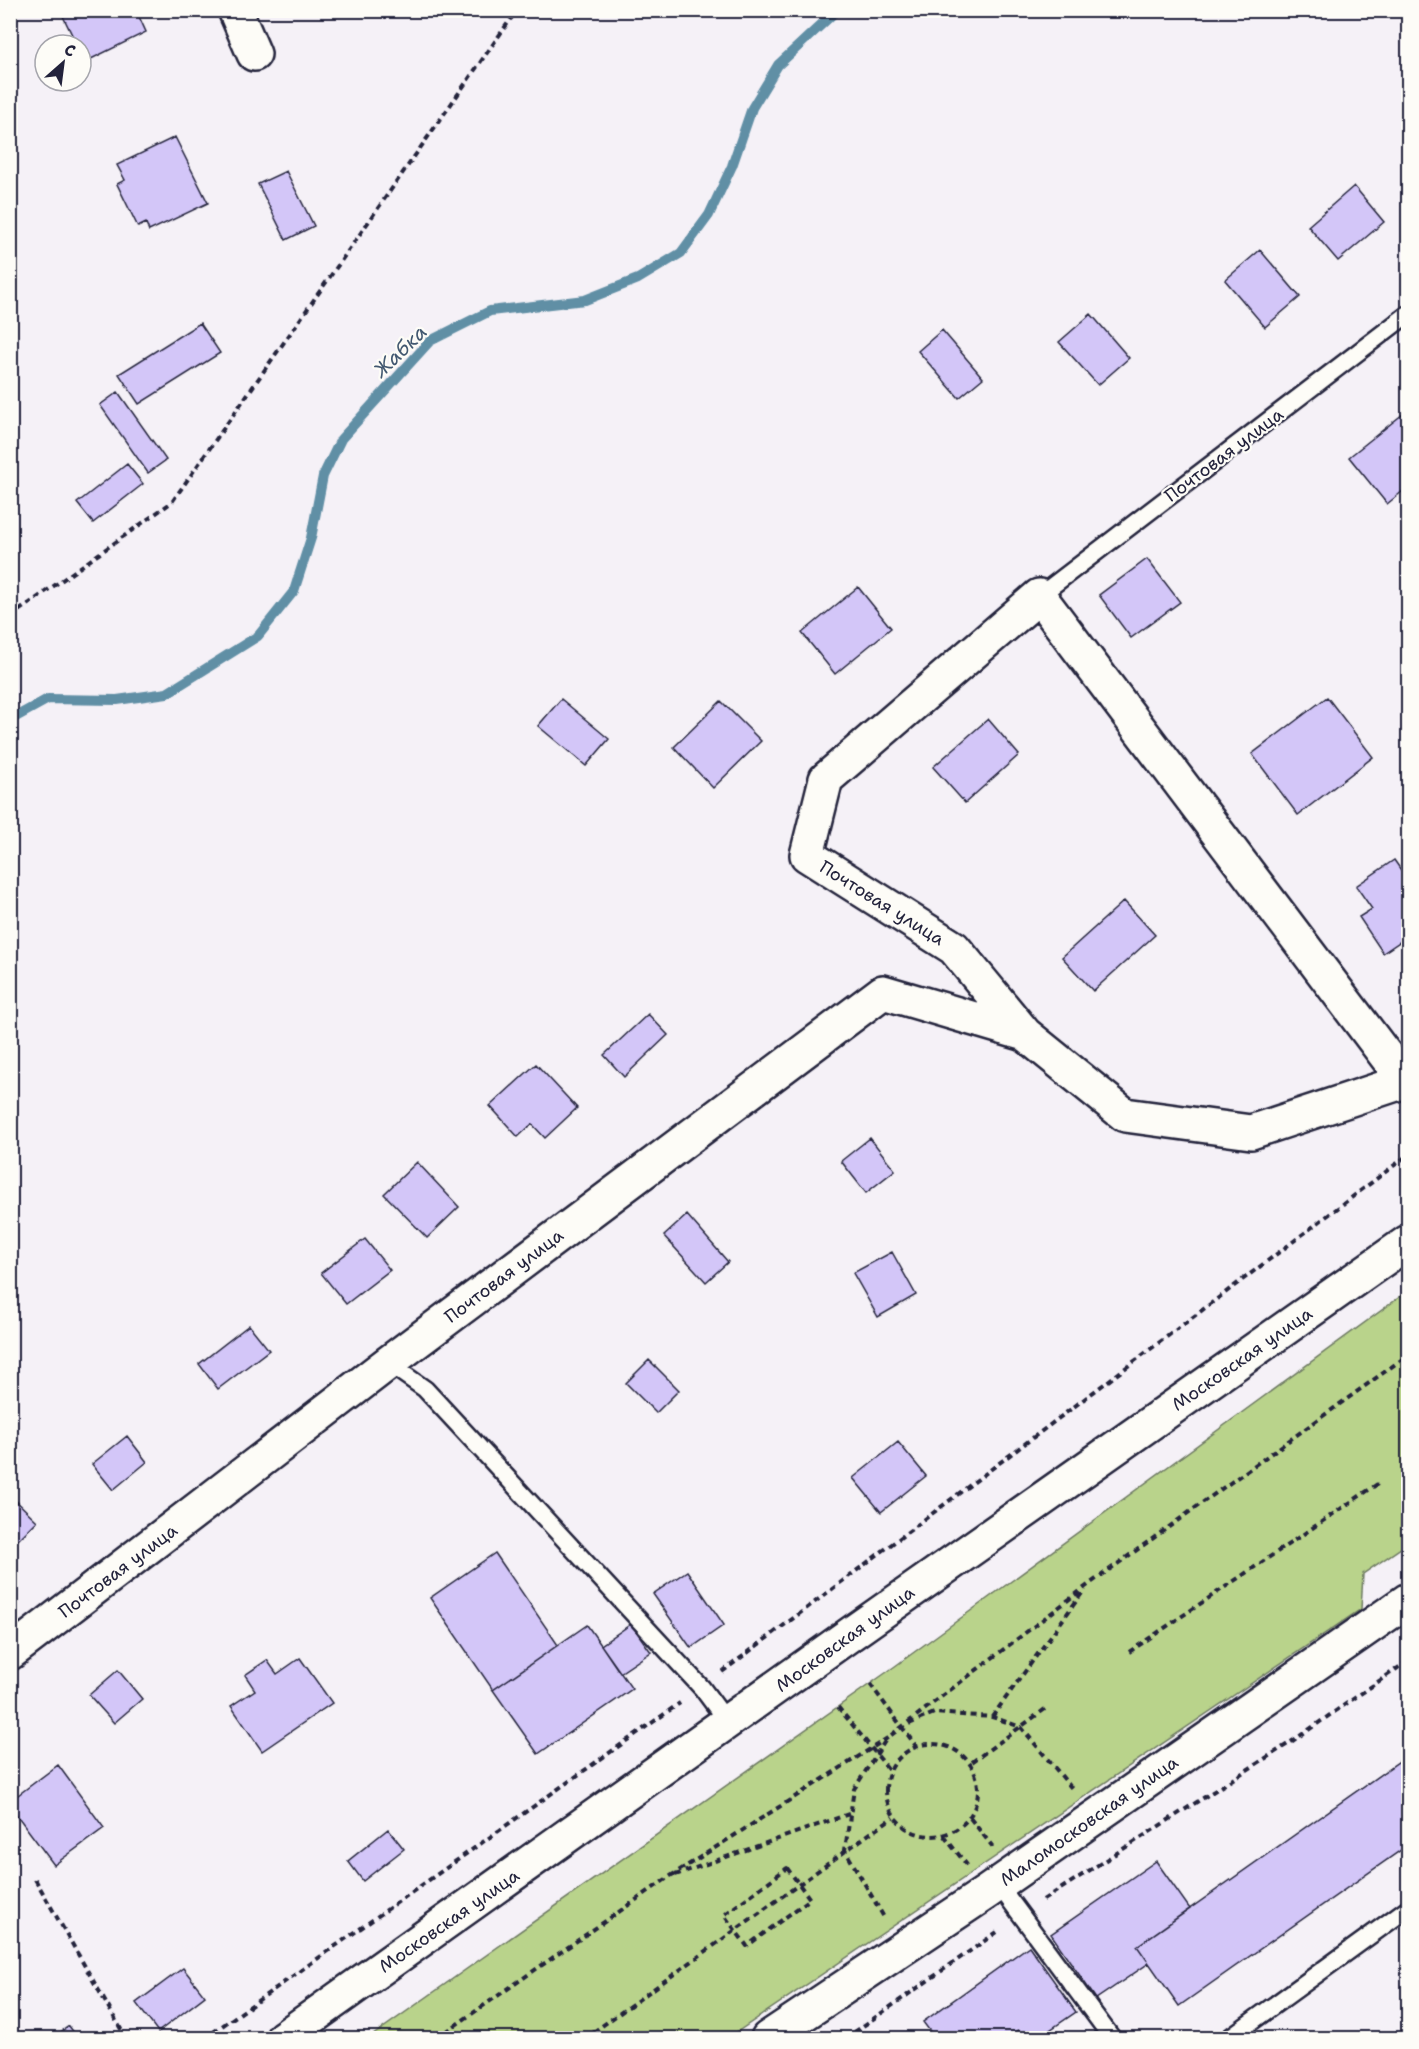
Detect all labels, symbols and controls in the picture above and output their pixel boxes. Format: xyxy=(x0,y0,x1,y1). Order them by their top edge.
north arrow xyxy=(33,33,93,93)
text: С xyxy=(61,39,79,62)
water label: Жабка xyxy=(367,319,432,384)
street label: Почтовая улица xyxy=(1160,402,1288,508)
street label: Почтовая улица xyxy=(815,855,949,951)
street label: Почтовая улица xyxy=(440,1223,568,1329)
street label: Московская улица xyxy=(1167,1301,1317,1417)
street label: Почтовая улица xyxy=(54,1518,182,1624)
street label: Московская улица xyxy=(771,1580,919,1698)
street label: Маломосковская улица xyxy=(995,1750,1183,1892)
street label: Московская улица xyxy=(374,1863,524,1979)

